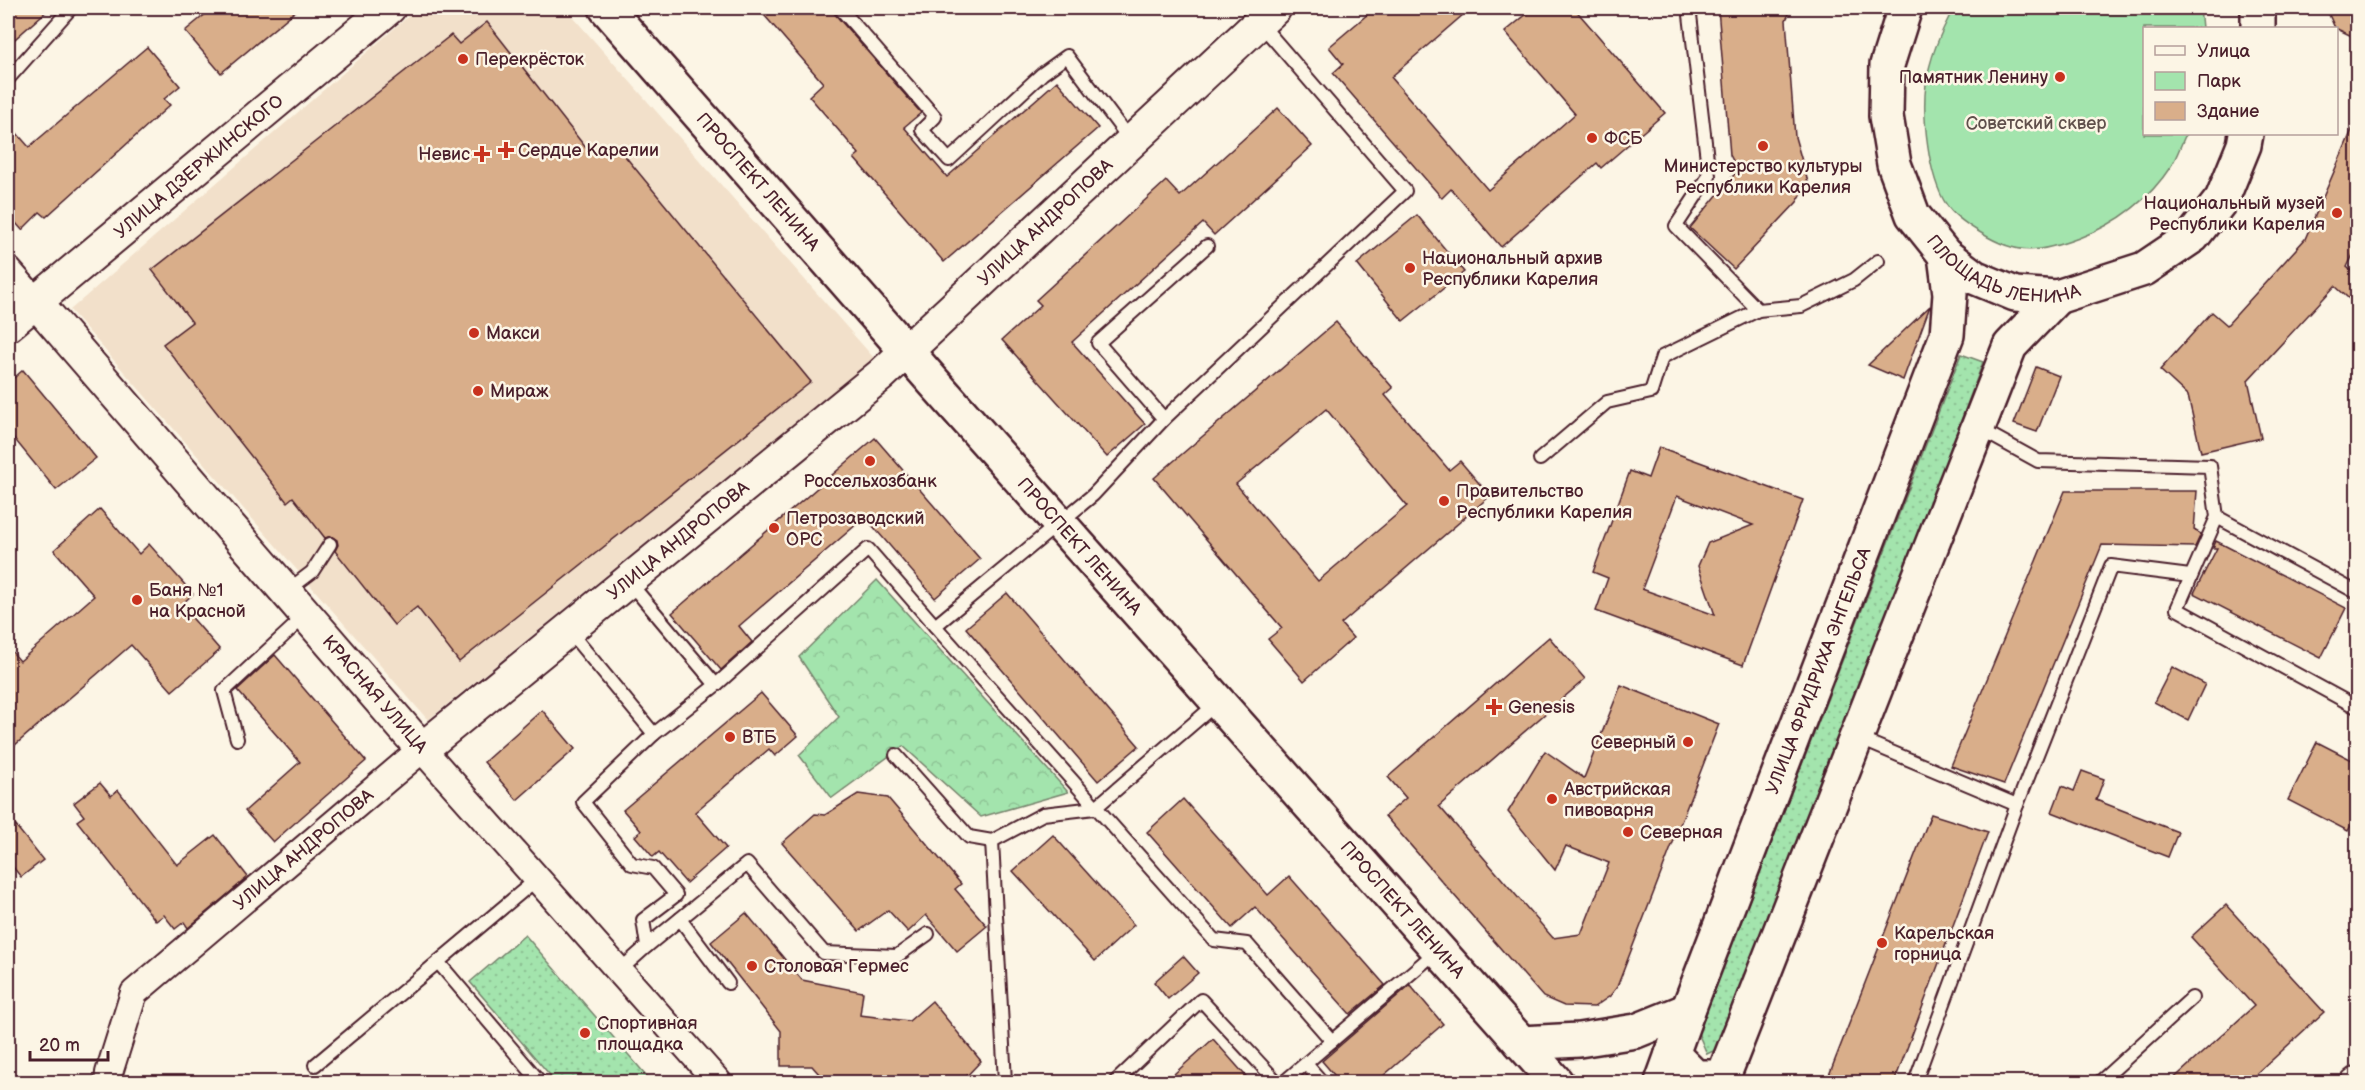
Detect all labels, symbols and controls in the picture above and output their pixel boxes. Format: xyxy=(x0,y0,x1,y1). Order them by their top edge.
legend xyxy=(2143,27,2338,135)
text: Улица xyxy=(2197,41,2251,62)
place label: Перекрёсток xyxy=(475,49,585,70)
marker: Перекрёсток xyxy=(456,52,470,66)
place label: Памятник Ленину xyxy=(1899,67,2049,88)
marker: Памятник Ленину xyxy=(2053,70,2067,84)
text: Парк xyxy=(2197,71,2241,92)
street label: УЛИЦА ДЗЕРЖИНСКОГО xyxy=(110,90,288,243)
text: Здание xyxy=(2197,101,2259,122)
street label: ПРОСПЕКТ ЛЕНИНА xyxy=(692,109,824,255)
park label: Советский сквер xyxy=(1966,113,2106,134)
place label: ФСБ xyxy=(1604,128,1643,149)
marker: ФСБ xyxy=(1585,131,1599,145)
marker: Министерство культуры Республики Карелия xyxy=(1756,139,1770,153)
place label: Сердце Карелии xyxy=(518,140,659,161)
marker: Сердце Карелии xyxy=(499,143,513,157)
place label: Невис xyxy=(418,144,470,165)
marker: Невис xyxy=(475,147,489,161)
street label: УЛИЦА АНДРОПОВА xyxy=(974,155,1117,290)
place label: Министерство культуры Республики Карелия xyxy=(1664,156,1862,198)
place label: Национальный музей Республики Карелия xyxy=(2144,193,2325,235)
marker: Национальный музей Республики Карелия xyxy=(2330,206,2344,220)
street label: ПЛОЩАДЬ ЛЕНИНА xyxy=(1922,231,2083,308)
place label: Национальный архив Республики Карелия xyxy=(1422,248,1603,290)
marker: Национальный архив Республики Карелия xyxy=(1403,261,1417,275)
place label: Макси xyxy=(486,323,540,344)
marker: Макси xyxy=(467,326,481,340)
place label: Мираж xyxy=(490,381,549,402)
marker: Мираж xyxy=(471,384,485,398)
marker: Россельхозбанк xyxy=(863,454,877,468)
place label: Россельхозбанк xyxy=(803,471,937,492)
street label: ПРОСПЕКТ ЛЕНИНА xyxy=(1013,474,1146,619)
street label: УЛИЦА АНДРОПОВА xyxy=(603,477,753,604)
place label: Правительство Республики Карелия xyxy=(1456,481,1632,523)
marker: Правительство Республики Карелия xyxy=(1437,494,1451,508)
place label: Петрозаводский ОРС xyxy=(786,508,925,550)
marker: Петрозаводский ОРС xyxy=(767,521,781,535)
street label: УЛИЦА ФРИДРИХА ЭНГЕЛЬСА xyxy=(1762,544,1876,797)
place label: Баня №1 на Красной xyxy=(149,580,246,622)
marker: Баня №1 на Красной xyxy=(130,593,144,607)
street label: КРАСНАЯ УЛИЦА xyxy=(318,631,431,758)
place label: Genesis xyxy=(1508,697,1575,718)
marker: Genesis xyxy=(1485,698,1503,716)
place label: ВТБ xyxy=(742,727,777,748)
marker: ВТБ xyxy=(723,730,737,744)
place label: Северный xyxy=(1591,732,1676,753)
marker: Северный xyxy=(1681,735,1695,749)
place label: Австрийская пивоварня xyxy=(1563,779,1671,821)
street label: УЛИЦА АНДРОПОВА xyxy=(230,785,378,915)
marker: Австрийская пивоварня xyxy=(1545,792,1559,806)
place label: Северная xyxy=(1640,822,1723,843)
marker: Северная xyxy=(1621,825,1635,839)
street label: ПРОСПЕКТ ЛЕНИНА xyxy=(1336,837,1469,983)
place label: Карельская горница xyxy=(1894,923,1994,965)
marker: Карельская горница xyxy=(1875,936,1889,950)
place label: Столовая Гермес xyxy=(764,956,909,977)
marker: Столовая Гермес xyxy=(745,959,759,973)
place label: Спортивная площадка xyxy=(597,1013,697,1055)
scale bar xyxy=(30,1024,108,1062)
marker: Спортивная площадка xyxy=(578,1026,592,1040)
text: 20 m xyxy=(39,1035,80,1056)

